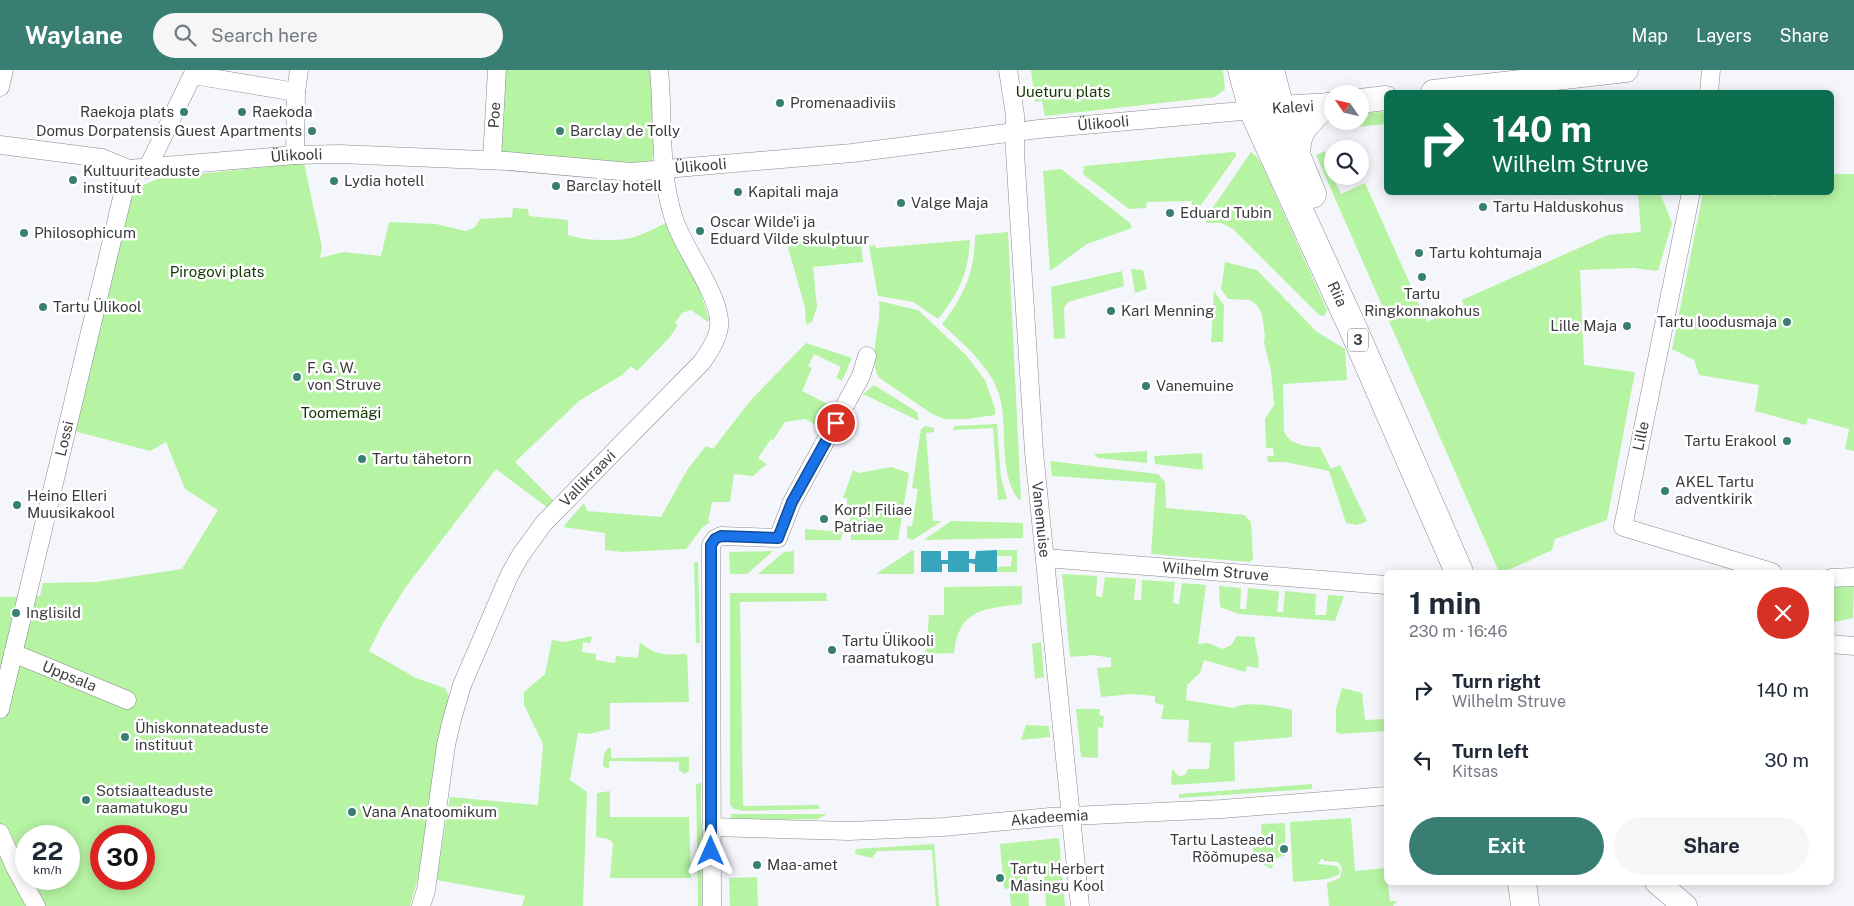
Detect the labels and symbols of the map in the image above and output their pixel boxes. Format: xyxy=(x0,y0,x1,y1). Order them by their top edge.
park label: Uueturu plats xyxy=(1016,83,1110,100)
north arrow xyxy=(1324,85,1369,130)
place label: Promenaadiviis xyxy=(790,94,896,111)
marker: Promenaadiviis xyxy=(774,97,786,109)
street label: Kalevi xyxy=(1271,97,1314,116)
street label: Poe xyxy=(485,101,503,129)
place label: Raekoja plats xyxy=(80,103,174,120)
place label: Raekoda xyxy=(252,103,313,120)
marker: Raekoja plats xyxy=(178,106,190,118)
marker: Raekoda xyxy=(236,106,248,118)
street label: Ülikooli xyxy=(1076,112,1130,134)
place label: Domus Dorpatensis Guest Apartments xyxy=(36,122,302,139)
place label: Barclay de Tolly xyxy=(570,122,680,139)
marker: Domus Dorpatensis Guest Apartments xyxy=(306,125,318,137)
marker: Barclay de Tolly xyxy=(554,125,566,137)
street label: Ülikooli xyxy=(270,145,323,165)
street label: Ülikooli xyxy=(674,155,727,176)
place label: Kultuuriteaduste instituut xyxy=(83,162,200,196)
place label: Lydia hotell xyxy=(344,172,424,189)
marker: Kultuuriteaduste instituut xyxy=(67,174,79,186)
marker: Lydia hotell xyxy=(328,175,340,187)
place label: Barclay hotell xyxy=(566,177,662,194)
marker: Barclay hotell xyxy=(550,180,562,192)
place label: Kapitali maja xyxy=(748,183,838,200)
marker: Kapitali maja xyxy=(732,186,744,198)
place label: Valge Maja xyxy=(911,194,988,211)
marker: Valge Maja xyxy=(895,197,907,209)
place label: Tartu Halduskohus xyxy=(1493,198,1624,215)
marker: Tartu Halduskohus xyxy=(1477,201,1489,213)
place label: Eduard Tubin xyxy=(1180,204,1272,221)
marker: Eduard Tubin xyxy=(1164,207,1176,219)
place label: Oscar Wilde'i ja Eduard Vilde skulptuur xyxy=(710,213,869,247)
place label: Philosophicum xyxy=(34,224,136,241)
marker: Oscar Wilde'i ja Eduard Vilde skulptuur xyxy=(694,225,706,237)
marker: Philosophicum xyxy=(18,227,30,239)
place label: Tartu kohtumaja xyxy=(1429,244,1542,261)
marker: Tartu kohtumaja xyxy=(1413,247,1425,259)
park label: Pirogovi plats xyxy=(170,263,264,280)
marker: Tartu Ringkonnakohus xyxy=(1416,271,1428,283)
street label: Riia xyxy=(1325,279,1351,309)
place label: Tartu Ringkonnakohus xyxy=(1364,285,1480,319)
place label: Tartu Ülikool xyxy=(53,297,141,315)
marker: Tartu Ülikool xyxy=(37,301,49,313)
place label: Karl Menning xyxy=(1121,302,1214,319)
marker: Karl Menning xyxy=(1105,305,1117,317)
place label: Tartu loodusmaja xyxy=(1657,313,1777,330)
marker: Tartu loodusmaja xyxy=(1781,316,1793,328)
place label: Lille Maja xyxy=(1550,317,1617,334)
marker: Lille Maja xyxy=(1621,320,1633,332)
road number: 3 xyxy=(1348,328,1368,352)
place label: F. G. W. von Struve xyxy=(307,359,381,393)
marker: F. G. W. von Struve xyxy=(291,371,303,383)
place label: Vanemuine xyxy=(1156,377,1234,394)
marker: Vanemuine xyxy=(1140,380,1152,392)
pin xyxy=(815,402,857,444)
park label: Toomemägi xyxy=(301,404,381,421)
street label: Lossi xyxy=(52,419,77,458)
street label: Lille xyxy=(1629,420,1652,452)
place label: Tartu Erakool xyxy=(1684,432,1777,449)
marker: Tartu Erakool xyxy=(1781,435,1793,447)
street label: Vallikraavi xyxy=(556,446,619,510)
place label: Tartu tähetorn xyxy=(372,450,472,467)
marker: Tartu tähetorn xyxy=(356,453,368,465)
place label: AKEL Tartu adventkirik xyxy=(1675,473,1754,507)
street label: Vanemuise xyxy=(1029,481,1054,558)
marker: AKEL Tartu adventkirik xyxy=(1659,485,1671,497)
place label: Heino Elleri Muusikakool xyxy=(27,487,115,521)
marker: Heino Elleri Muusikakool xyxy=(11,499,23,511)
place label: Korp! Filiae Patriae xyxy=(834,501,912,535)
marker: Korp! Filiae Patriae xyxy=(818,513,830,525)
street label: Wilhelm Struve xyxy=(1161,558,1270,584)
place label: Inglisild xyxy=(26,604,81,621)
marker: Inglisild xyxy=(10,607,22,619)
place label: Tartu Ülikooli raamatukogu xyxy=(842,631,934,666)
marker: Tartu Ülikooli raamatukogu xyxy=(826,644,838,656)
street label: Uppsala xyxy=(40,657,99,695)
place label: Ühiskonnateaduste instituut xyxy=(135,718,269,753)
marker: Ühiskonnateaduste instituut xyxy=(119,731,131,743)
place label: Sotsiaalteaduste raamatukogu xyxy=(96,782,213,816)
marker: Sotsiaalteaduste raamatukogu xyxy=(80,794,92,806)
place label: Vana Anatoomikum xyxy=(362,803,497,820)
marker: Vana Anatoomikum xyxy=(346,806,358,818)
street label: Akadeemia xyxy=(1010,806,1089,829)
position arrow xyxy=(684,824,736,876)
speed limit sign: 30 xyxy=(90,825,155,890)
place label: Tartu Lasteaed Rõõmupesa xyxy=(1170,831,1274,865)
marker: Tartu Lasteaed Rõõmupesa xyxy=(1278,843,1290,855)
place label: Maa-amet xyxy=(767,856,838,873)
marker: Maa-amet xyxy=(751,859,763,871)
place label: Tartu Herbert Masingu Kool xyxy=(1010,860,1105,894)
marker: Tartu Herbert Masingu Kool xyxy=(994,872,1006,884)

